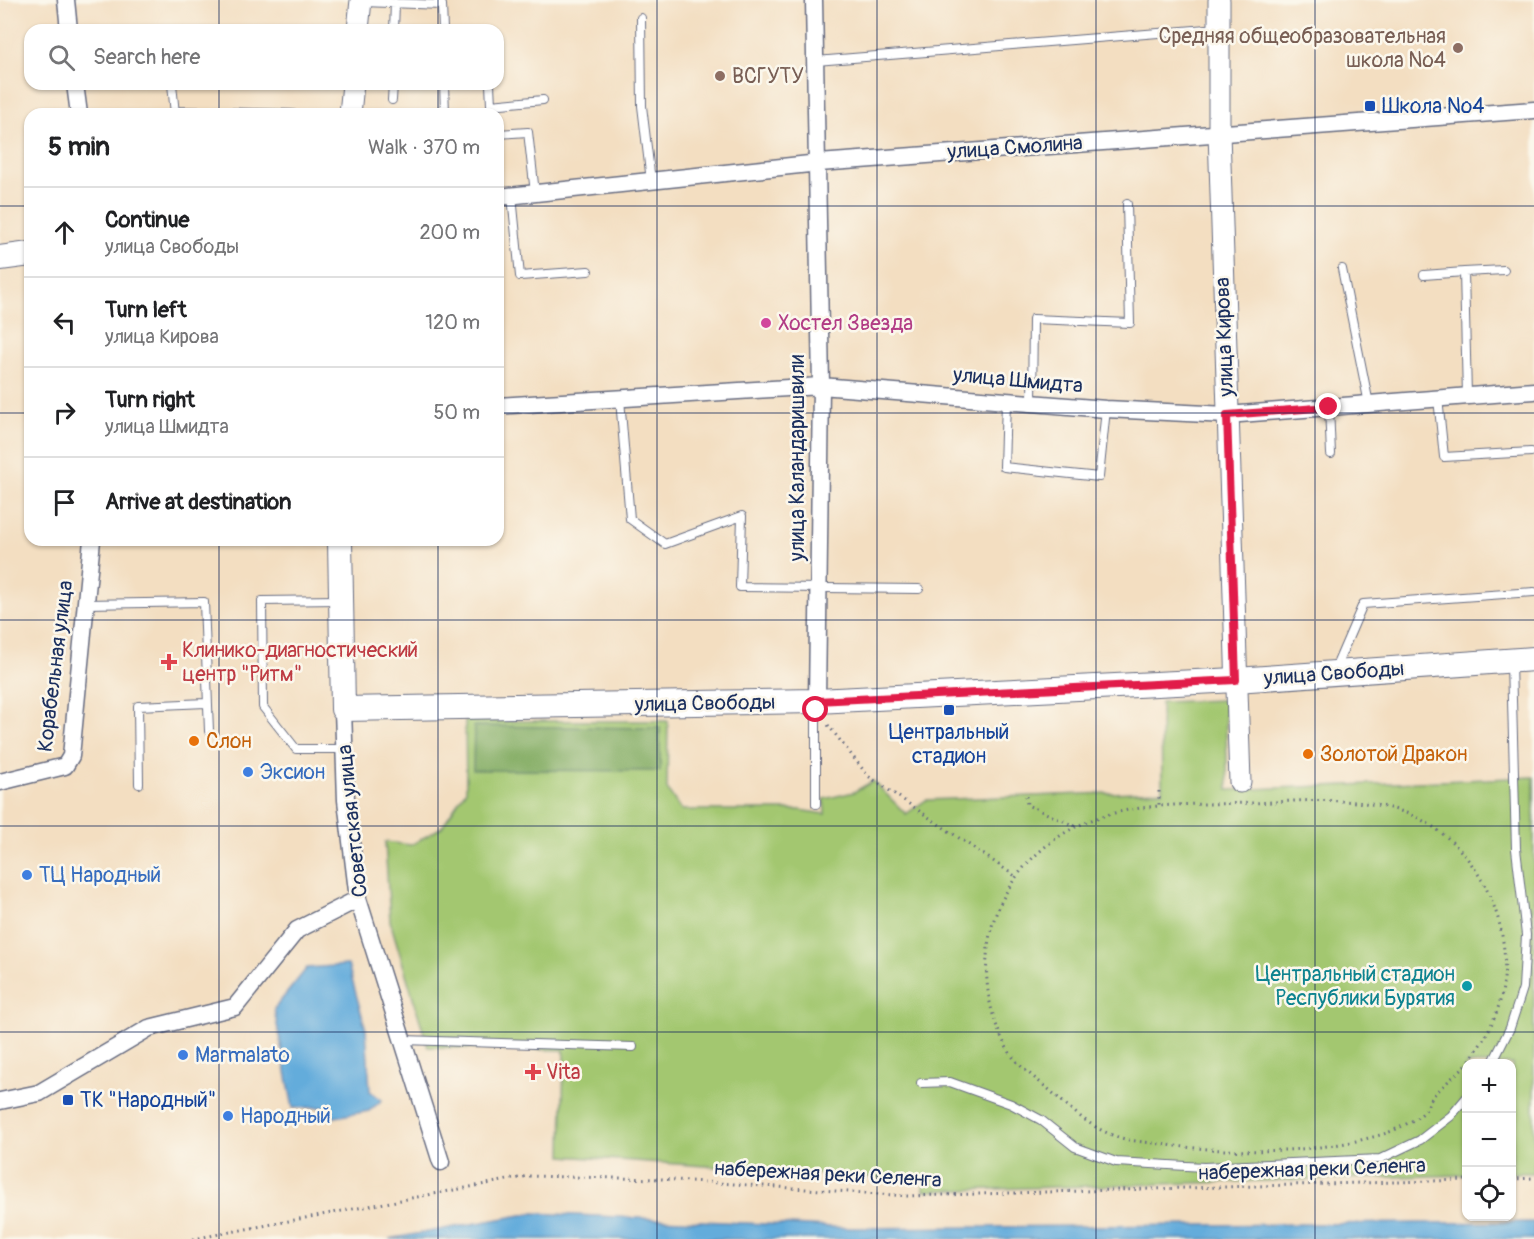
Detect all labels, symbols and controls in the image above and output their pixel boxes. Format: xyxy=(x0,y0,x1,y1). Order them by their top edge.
place label: Средняя общеобразовательная школа №4 xyxy=(1159,23,1446,74)
search box xyxy=(24,24,504,90)
icon: search xyxy=(45,41,78,74)
marker: Средняя общеобразовательная школа №4 xyxy=(1451,41,1465,55)
text: Search here xyxy=(93,43,200,71)
place label: ВСГУТУ xyxy=(732,63,804,90)
marker: ВСГУТУ xyxy=(713,69,727,83)
place label: Школа №4 xyxy=(1382,93,1484,120)
marker: Школа №4 xyxy=(1363,99,1377,113)
street label: улица Смолина xyxy=(945,129,1084,166)
text: 5 min xyxy=(48,131,110,163)
text: Walk · 370 m xyxy=(368,135,480,160)
text: Continue xyxy=(105,206,189,234)
icon: ahead xyxy=(48,216,81,249)
text: 200 m xyxy=(419,220,480,245)
text: улица Свободы xyxy=(105,234,239,259)
street label: улица Кирова xyxy=(1209,277,1240,398)
text: Turn left xyxy=(105,296,187,324)
icon: left xyxy=(48,306,81,339)
text: 120 m xyxy=(425,310,480,335)
place label: Хостел Звезда xyxy=(778,310,913,337)
marker: Хостел Звезда xyxy=(759,316,773,330)
text: улица Кирова xyxy=(105,324,219,349)
street label: улица Каландаришвили xyxy=(784,355,811,562)
street label: улица Шмидта xyxy=(951,361,1084,400)
text: Turn right xyxy=(105,386,195,414)
route end xyxy=(1315,393,1341,419)
icon: right xyxy=(48,396,81,429)
text: 50 m xyxy=(433,400,480,425)
text: улица Шмидта xyxy=(105,414,229,439)
icon: arrive xyxy=(48,486,81,519)
text: Arrive at destination xyxy=(105,488,291,516)
street label: Корабельная улица xyxy=(32,579,79,753)
place label: Клинико-диагностический центр "Ритм" xyxy=(182,637,418,688)
marker: Клинико-диагностический центр "Ритм" xyxy=(160,653,178,671)
street label: улица Свободы xyxy=(1262,655,1405,692)
street label: улица Свободы xyxy=(633,689,776,718)
route start xyxy=(802,696,828,722)
marker: Центральный стадион xyxy=(942,703,956,717)
place label: Центральный стадион xyxy=(889,719,1009,770)
place label: Слон xyxy=(206,728,252,755)
marker: Слон xyxy=(187,734,201,748)
place label: Золотой Дракон xyxy=(1320,741,1468,768)
street label: Советская улица xyxy=(331,743,374,899)
marker: Золотой Дракон xyxy=(1301,747,1315,761)
place label: Эксион xyxy=(260,759,325,786)
marker: Эксион xyxy=(241,765,255,779)
place label: ТЦ Народный xyxy=(39,862,161,889)
marker: ТЦ Народный xyxy=(20,868,34,882)
place label: Центральный стадион Республики Бурятия xyxy=(1256,961,1455,1012)
marker: Центральный стадион Республики Бурятия xyxy=(1460,979,1474,993)
place label: Marmalato xyxy=(195,1042,290,1069)
marker: Marmalato xyxy=(176,1048,190,1062)
place label: Vita xyxy=(546,1059,581,1086)
map controls xyxy=(1462,1059,1516,1221)
button: + xyxy=(1462,1059,1516,1113)
marker: Vita xyxy=(524,1063,542,1081)
place label: ТК "Народный" xyxy=(80,1087,216,1114)
marker: ТК "Народный" xyxy=(61,1093,75,1107)
place label: Народный xyxy=(240,1103,331,1130)
marker: Народный xyxy=(221,1109,235,1123)
button: − xyxy=(1462,1113,1516,1167)
street label: набережная реки Селенга xyxy=(1198,1152,1426,1187)
street label: набережная реки Селенга xyxy=(714,1155,942,1194)
button: locate xyxy=(1462,1167,1516,1221)

